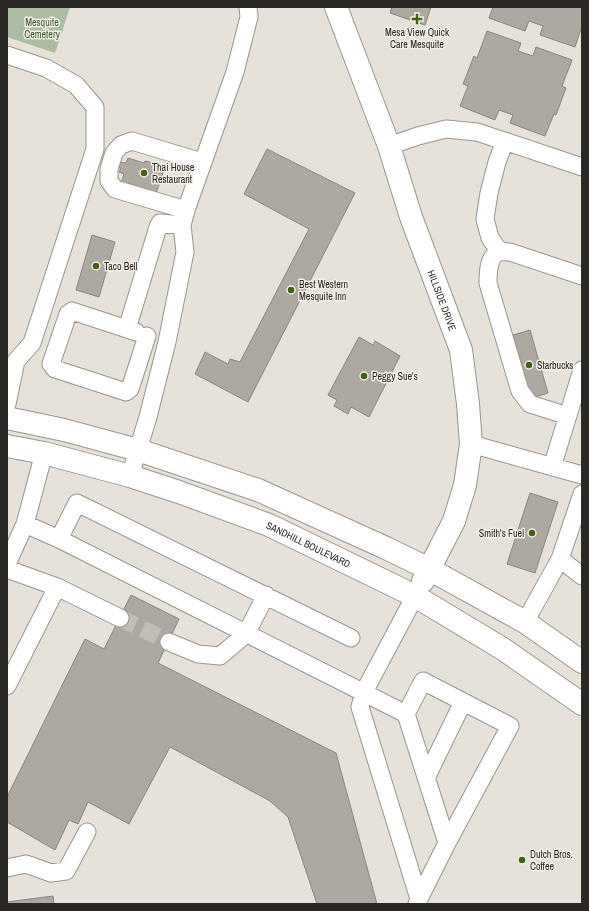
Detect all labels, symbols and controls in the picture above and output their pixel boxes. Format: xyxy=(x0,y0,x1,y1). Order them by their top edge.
marker: Mesa View Quick Care Mesquite xyxy=(411,13,423,25)
park label: Mesquite Cemetery xyxy=(24,16,61,41)
place label: Mesa View Quick Care Mesquite xyxy=(385,26,450,51)
place label: Thai House Restaurant xyxy=(152,161,195,186)
marker: Thai House Restaurant xyxy=(139,168,149,178)
place label: Taco Bell xyxy=(104,260,138,273)
marker: Taco Bell xyxy=(91,261,101,271)
street label: HILLSIDE DRIVE xyxy=(424,268,459,333)
place label: Best Western Mesquite Inn xyxy=(299,278,348,303)
marker: Best Western Mesquite Inn xyxy=(286,285,296,295)
place label: Starbucks xyxy=(537,359,573,372)
marker: Starbucks xyxy=(524,360,534,370)
place label: Peggy Sue's xyxy=(372,370,418,383)
marker: Peggy Sue's xyxy=(359,371,369,381)
street label: SANDHILL BOULEVARD xyxy=(264,519,353,571)
place label: Smith's Fuel xyxy=(479,527,524,540)
marker: Smith's Fuel xyxy=(527,528,537,538)
place label: Dutch Bros. Coffee xyxy=(530,848,573,873)
marker: Dutch Bros. Coffee xyxy=(517,855,527,865)

